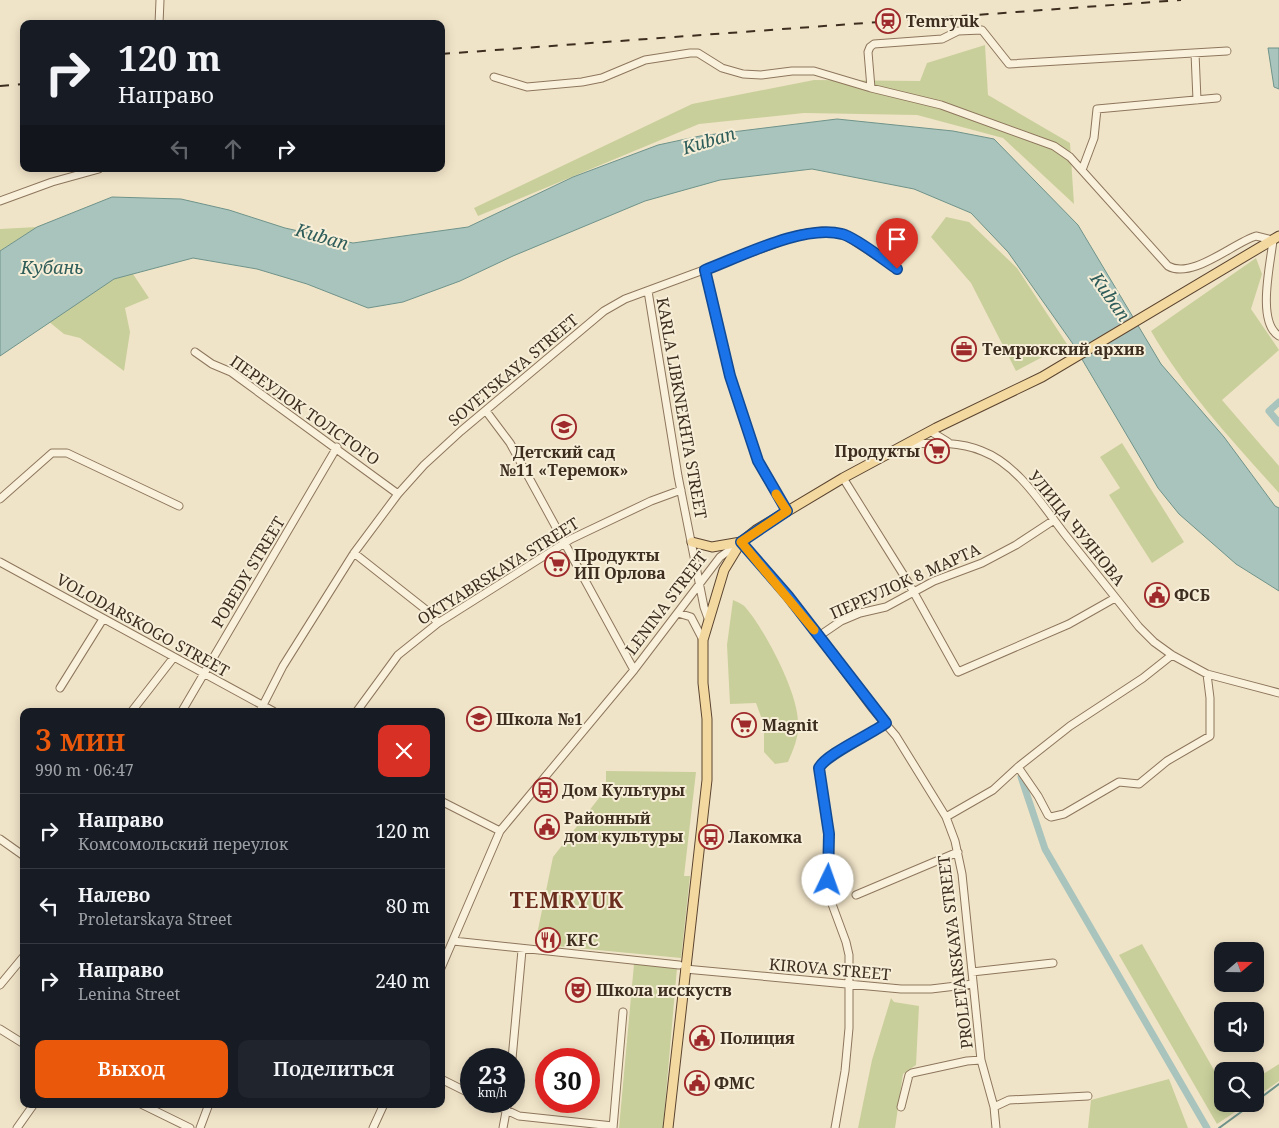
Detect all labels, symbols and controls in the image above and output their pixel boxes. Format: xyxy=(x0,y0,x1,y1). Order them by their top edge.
station icon: Temryuk xyxy=(875,8,901,34)
place label: Temryuk xyxy=(906,10,980,32)
text: 120 m xyxy=(118,34,221,81)
icon: right xyxy=(35,40,100,105)
text: Направо xyxy=(118,79,214,109)
water label: Kuban xyxy=(678,121,738,160)
icon: left xyxy=(166,135,194,163)
icon: ahead xyxy=(219,135,247,163)
icon: right xyxy=(272,135,300,163)
water label: Kuban xyxy=(292,217,352,255)
pin xyxy=(876,218,918,269)
icon: arrive xyxy=(883,225,911,253)
water label: Кубань xyxy=(19,255,84,279)
water label: Kuban xyxy=(1085,266,1136,326)
street label: KARLA LIBKNEKHTA STREET xyxy=(652,295,712,521)
street label: SOVETSKAYA STREET xyxy=(443,309,583,431)
office icon: Темрюкский архив xyxy=(951,336,977,362)
place label: Темрюкский архив xyxy=(982,338,1145,360)
street label: ПЕРЕУЛОК ТОЛСТОГО xyxy=(226,350,384,470)
school or university icon: Детский сад №11 «Теремок» xyxy=(551,414,577,440)
supermarket icon: Продукты xyxy=(924,438,950,464)
place label: Продукты xyxy=(835,440,920,462)
place label: Детский сад №11 «Теремок» xyxy=(500,441,628,481)
street label: УЛИЦА ЧУЯНОВА xyxy=(1024,466,1131,591)
street label: POBEDY STREET xyxy=(206,512,290,632)
street label: OKTYABRSKAYA STREET xyxy=(413,512,583,630)
street label: ПЕРЕУЛОК 8 МАРТА xyxy=(826,538,984,624)
place label: Продукты ИП Орлова xyxy=(574,544,666,584)
street label: LENINA STREET xyxy=(620,547,712,659)
supermarket icon: Продукты ИП Орлова xyxy=(544,551,570,577)
street label: VOLODARSKOGO STREET xyxy=(53,568,234,682)
public building icon: ФСБ xyxy=(1144,582,1170,608)
place label: ФСБ xyxy=(1174,584,1210,606)
school or university icon: Школа №1 xyxy=(466,706,492,732)
place label: Школа №1 xyxy=(496,708,583,730)
supermarket icon: Magnit xyxy=(731,712,757,738)
place label: Magnit xyxy=(762,714,819,736)
text: 3 мин xyxy=(35,719,125,760)
button: close xyxy=(378,725,430,777)
text: 990 m · 06:47 xyxy=(35,759,134,781)
bus stop icon: Дом Культуры xyxy=(532,777,558,803)
place label: Дом Культуры xyxy=(562,779,685,801)
text: Направо xyxy=(78,807,164,833)
place label: Районный дом культуры xyxy=(564,807,683,847)
public building icon: Районный дом культуры xyxy=(534,814,560,840)
icon: right xyxy=(35,817,63,845)
text: 120 m xyxy=(375,818,430,844)
bus stop icon: Лакомка xyxy=(698,824,724,850)
place label: Лакомка xyxy=(728,826,802,848)
text: Комсомольский переулок xyxy=(78,833,288,855)
position arrow xyxy=(801,853,853,905)
street label: PROLETARSKAYA STREET xyxy=(932,854,978,1050)
text: Налево xyxy=(78,882,150,908)
district label: TEMRYUK xyxy=(510,886,624,914)
icon: left xyxy=(35,892,63,920)
text: 80 m xyxy=(386,893,430,919)
text: Proletarskaya Street xyxy=(78,908,232,930)
restaurant icon: KFC xyxy=(535,927,561,953)
place label: KFC xyxy=(566,929,599,951)
north arrow xyxy=(1214,942,1264,992)
map controls xyxy=(1214,942,1264,1112)
street label: KIROVA STREET xyxy=(768,953,892,985)
text: Направо xyxy=(78,957,164,983)
icon: right xyxy=(35,967,63,995)
text: 240 m xyxy=(375,968,430,994)
theatre icon: Школа исскуств xyxy=(565,977,591,1003)
place label: Школа исскуств xyxy=(596,979,732,1001)
text: Lenina Street xyxy=(78,983,180,1005)
button: sound xyxy=(1214,1002,1264,1052)
public building icon: Полиция xyxy=(689,1025,715,1051)
place label: Полиция xyxy=(720,1027,795,1049)
button: Выход xyxy=(35,1040,228,1098)
button: Поделиться xyxy=(238,1040,430,1098)
speed limit sign: 30 xyxy=(535,1048,600,1113)
text: 23 xyxy=(478,1057,507,1091)
button: search xyxy=(1214,1062,1264,1112)
public building icon: ФМС xyxy=(684,1070,710,1096)
place label: ФМС xyxy=(714,1072,755,1094)
text: km/h xyxy=(478,1084,507,1101)

